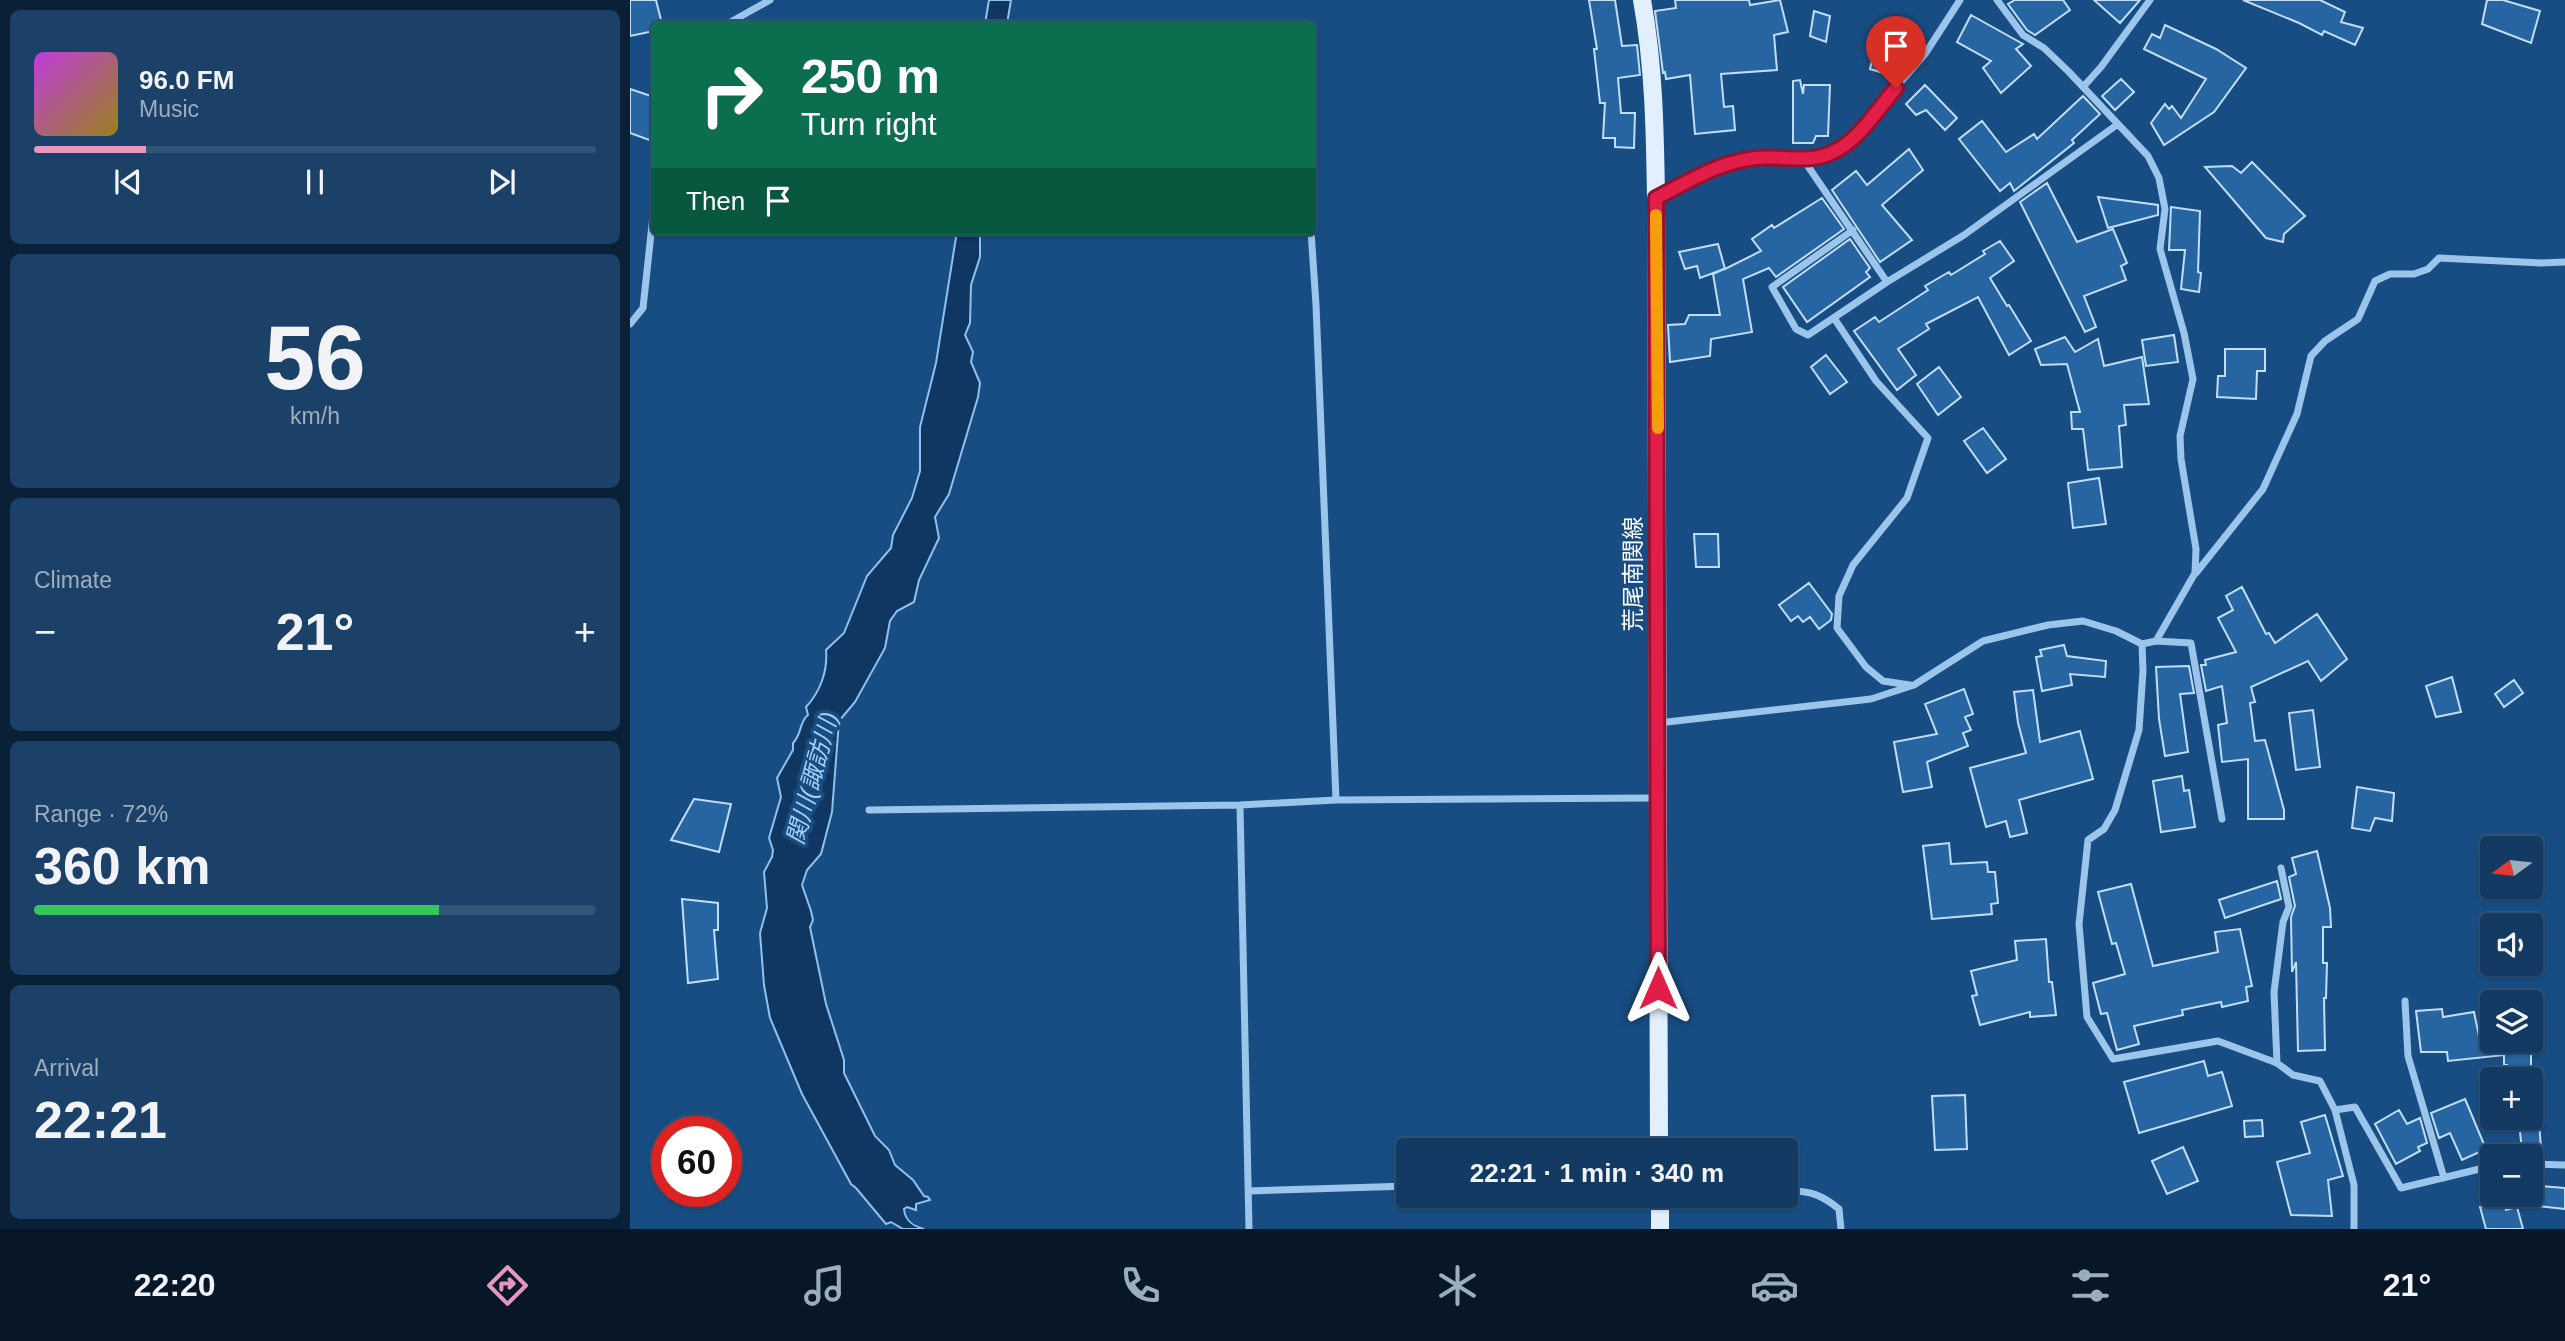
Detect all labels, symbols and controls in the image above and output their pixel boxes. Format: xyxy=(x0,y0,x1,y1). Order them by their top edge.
pin xyxy=(1866,16,1926,88)
icon: arrive xyxy=(1877,27,1915,65)
icon: right xyxy=(686,49,777,140)
text: 250 m xyxy=(801,49,940,103)
text: 96.0 FM xyxy=(139,65,234,95)
text: Music xyxy=(139,96,199,122)
text: Turn right xyxy=(801,106,937,142)
icon: previous xyxy=(109,163,147,201)
icon: pause xyxy=(296,163,334,201)
icon: next xyxy=(483,163,521,201)
icon: arrive xyxy=(759,182,797,220)
text: Then xyxy=(686,186,745,216)
text: 56 xyxy=(264,307,366,408)
text: km/h xyxy=(290,403,340,429)
street label: 荒尾南関線 xyxy=(1620,517,1646,632)
text: Climate xyxy=(34,567,112,593)
text: 21° xyxy=(276,603,354,661)
text: − xyxy=(34,611,56,653)
text: + xyxy=(574,611,596,653)
water label: 関川(諏訪川) xyxy=(781,709,843,847)
text: Range · 72% xyxy=(34,801,168,827)
north arrow xyxy=(2480,836,2543,900)
map controls xyxy=(2480,836,2543,1207)
text: 360 km xyxy=(34,837,210,895)
button: sound xyxy=(2480,913,2543,976)
position arrow xyxy=(1621,951,1695,1025)
button: layers xyxy=(2480,990,2543,1053)
text: Arrival xyxy=(34,1055,99,1081)
button: + xyxy=(2480,1067,2543,1130)
text: 22:21 xyxy=(34,1091,167,1149)
speed limit sign: 60 xyxy=(651,1116,742,1207)
button: − xyxy=(2480,1144,2543,1207)
text: 22:21 · 1 min · 340 m xyxy=(1470,1158,1724,1188)
icon: directions xyxy=(483,1261,532,1310)
icon: music xyxy=(800,1261,849,1310)
icon: phone xyxy=(1116,1261,1165,1310)
icon: climate xyxy=(1433,1261,1482,1310)
icon: car xyxy=(1750,1261,1799,1310)
icon: filters xyxy=(2066,1261,2115,1310)
text: 22:20 xyxy=(134,1267,216,1303)
text: 21° xyxy=(2383,1267,2431,1303)

